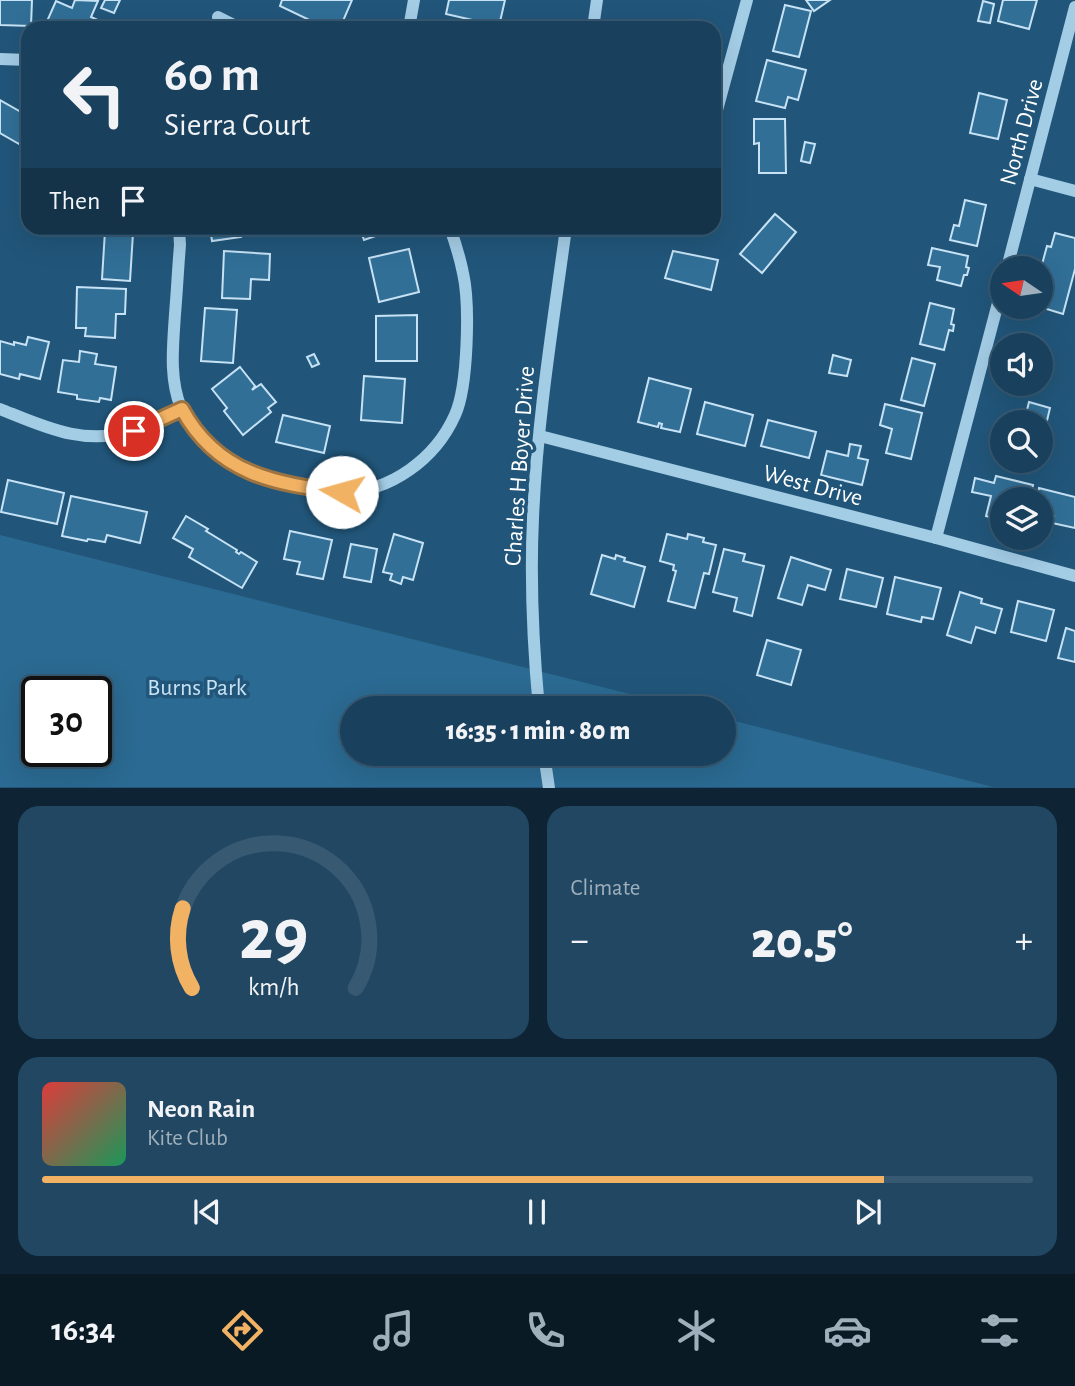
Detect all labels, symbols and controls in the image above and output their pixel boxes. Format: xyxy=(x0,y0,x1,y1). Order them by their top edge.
icon: left xyxy=(49,49,140,140)
text: 60 m xyxy=(164,51,260,100)
street label: North Drive xyxy=(996,76,1048,188)
text: Sierra Court xyxy=(164,109,310,141)
icon: arrive xyxy=(114,182,152,220)
text: Then xyxy=(49,188,100,214)
north arrow xyxy=(990,256,1054,318)
map controls xyxy=(990,256,1053,550)
button: sound xyxy=(990,333,1053,396)
street label: Charles H Boyer Drive xyxy=(501,365,539,567)
pin xyxy=(104,401,164,461)
button: search xyxy=(990,410,1053,473)
icon: arrive xyxy=(115,412,153,450)
position arrow xyxy=(305,455,379,529)
street label: West Drive xyxy=(760,461,865,511)
button: layers xyxy=(990,487,1053,550)
speed limit sign: 30 xyxy=(21,676,112,767)
park label: Burns Park xyxy=(147,676,247,700)
text: 16:35 · 1 min · 80 m xyxy=(446,718,630,744)
text: Climate xyxy=(571,877,640,900)
text: 29 xyxy=(239,901,308,974)
text: 20.5° xyxy=(751,915,853,967)
text: − xyxy=(571,922,589,960)
text: + xyxy=(1015,922,1033,960)
text: km/h xyxy=(247,975,299,1000)
text: Neon Rain xyxy=(147,1096,255,1122)
text: Kite Club xyxy=(147,1127,228,1150)
icon: previous xyxy=(188,1193,226,1231)
icon: pause xyxy=(518,1193,556,1231)
icon: next xyxy=(849,1193,887,1231)
icon: directions xyxy=(218,1306,267,1355)
icon: music xyxy=(369,1306,418,1355)
icon: phone xyxy=(521,1306,570,1355)
icon: climate xyxy=(672,1306,721,1355)
icon: car xyxy=(823,1306,872,1355)
icon: filters xyxy=(975,1306,1024,1355)
text: 16:34 xyxy=(51,1314,115,1346)

